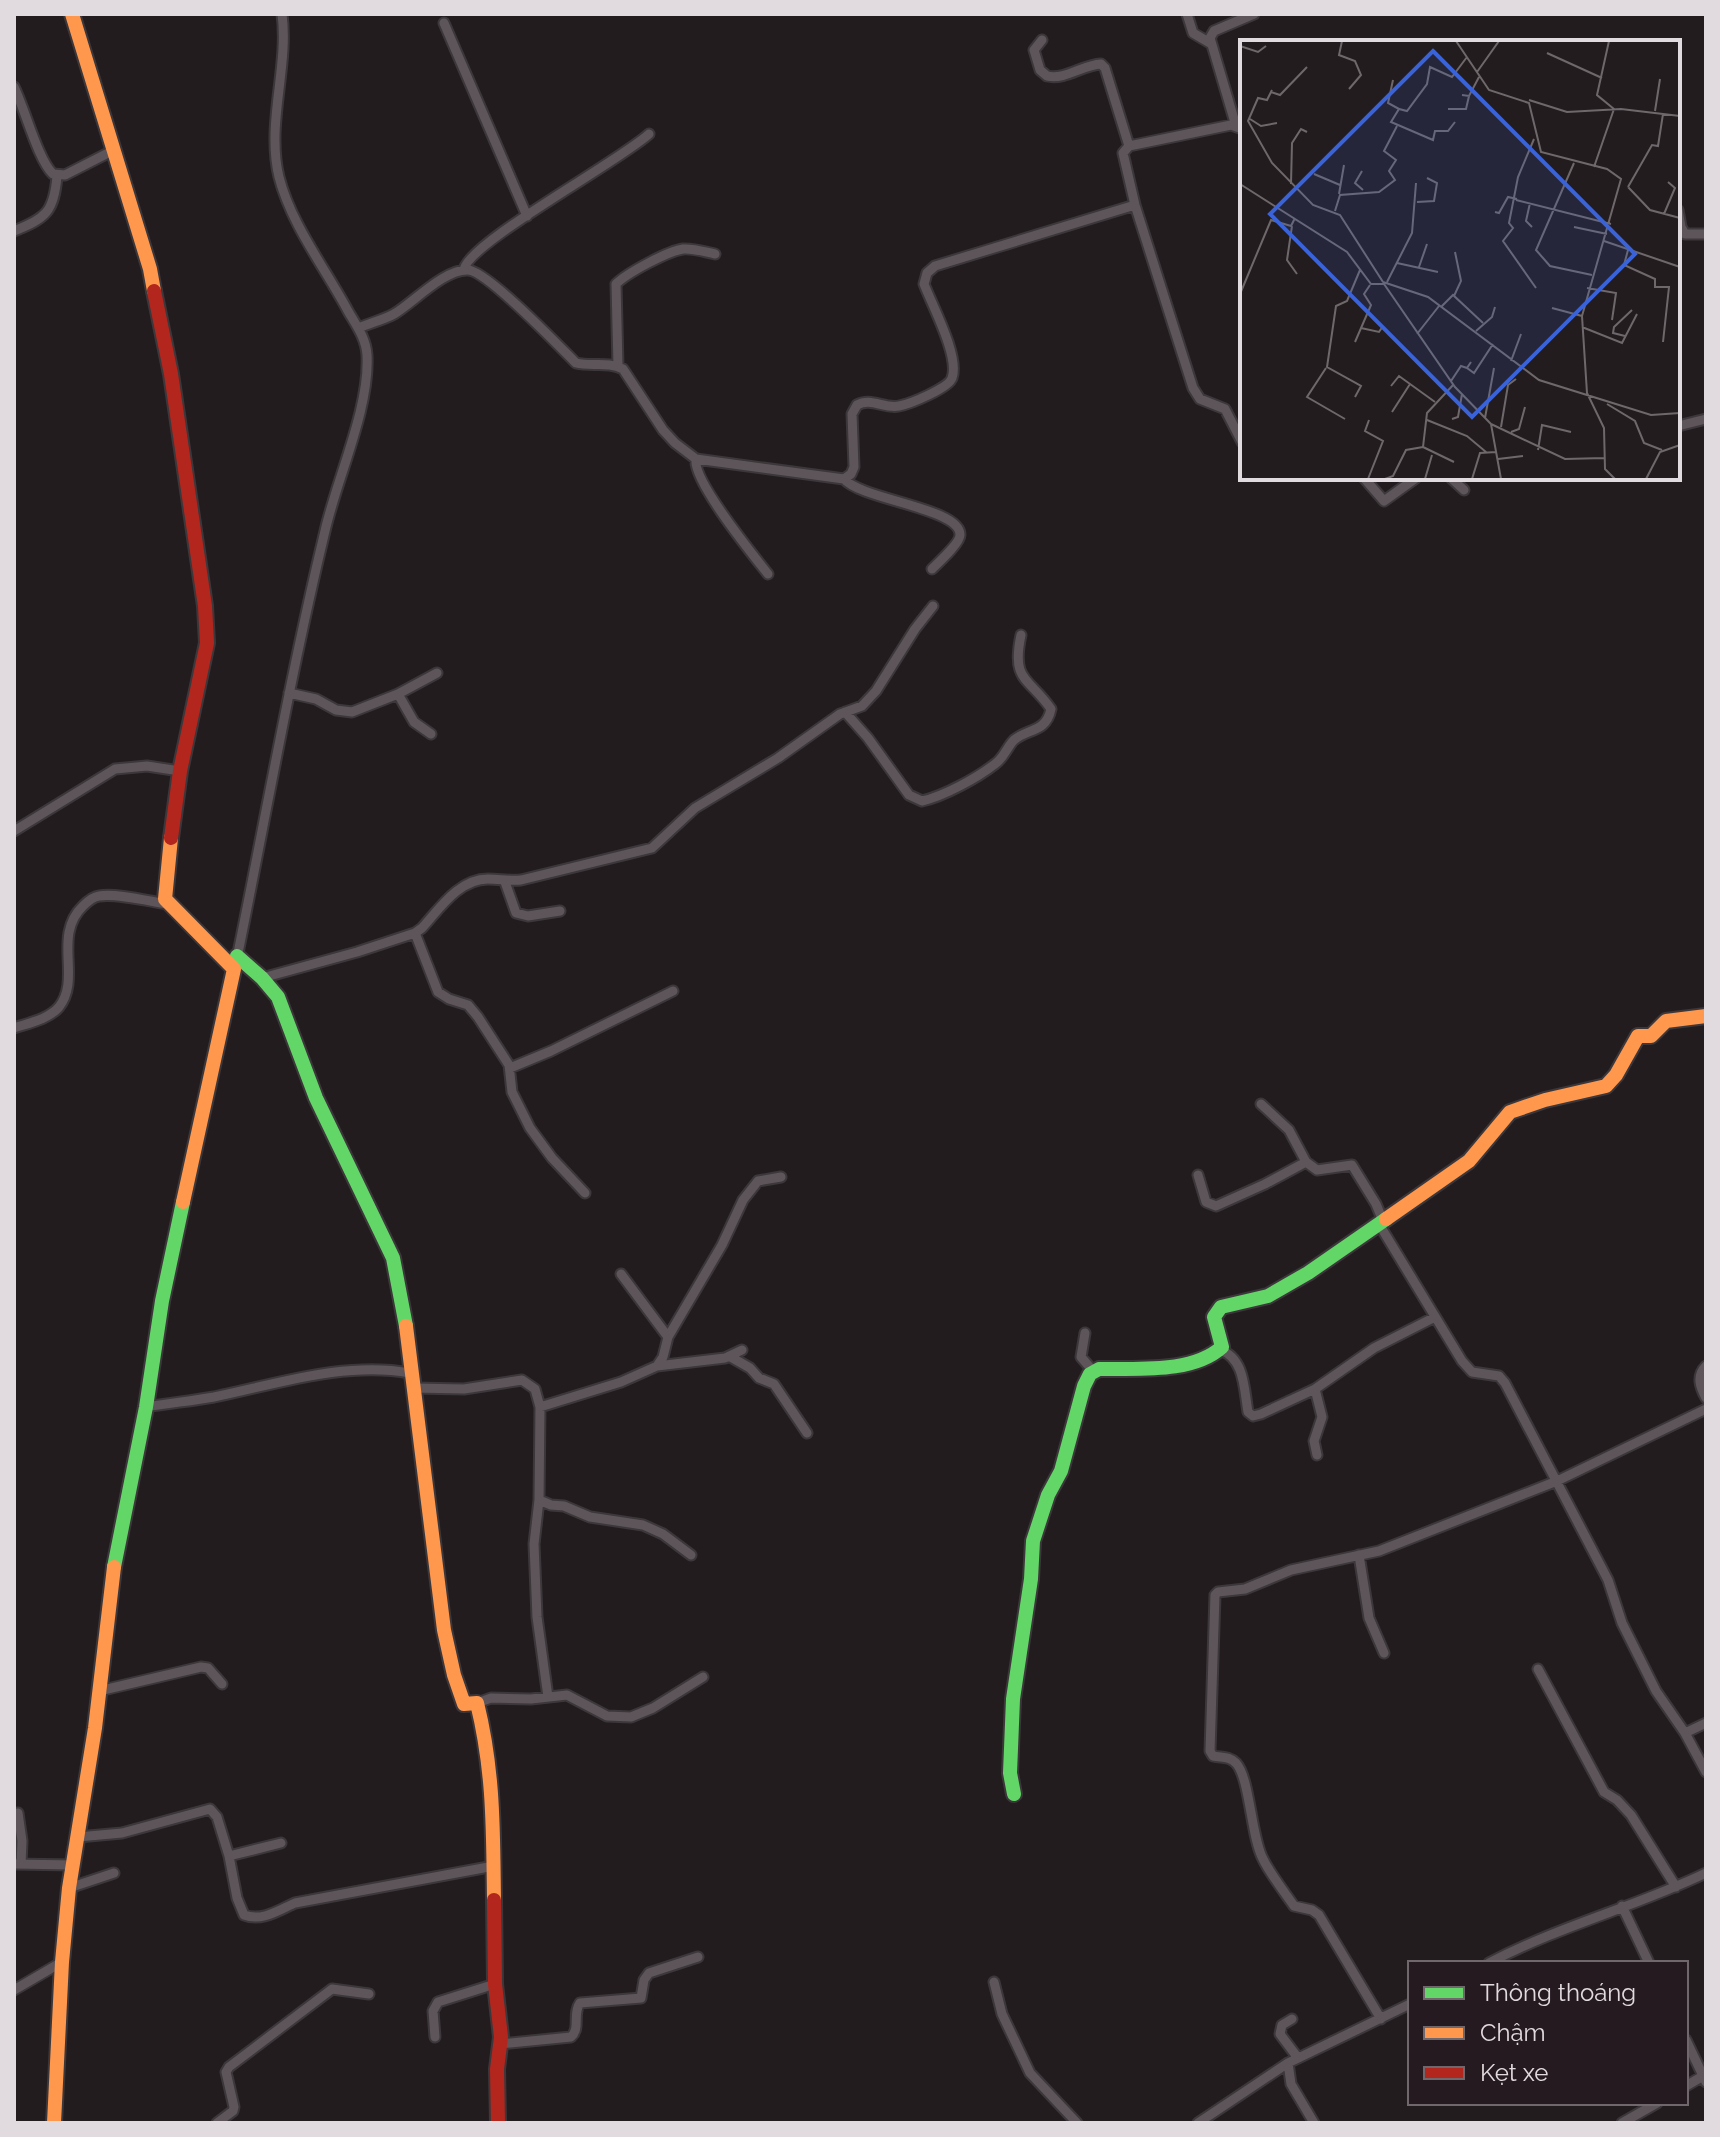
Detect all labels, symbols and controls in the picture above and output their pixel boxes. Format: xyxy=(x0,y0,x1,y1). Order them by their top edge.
inset map xyxy=(1240,40,1680,480)
legend xyxy=(1408,1961,1688,2105)
text: Thông thoáng xyxy=(1480,1978,1636,2007)
text: Chậm xyxy=(1480,2018,1546,2047)
text: Kẹt xe xyxy=(1480,2058,1548,2087)

